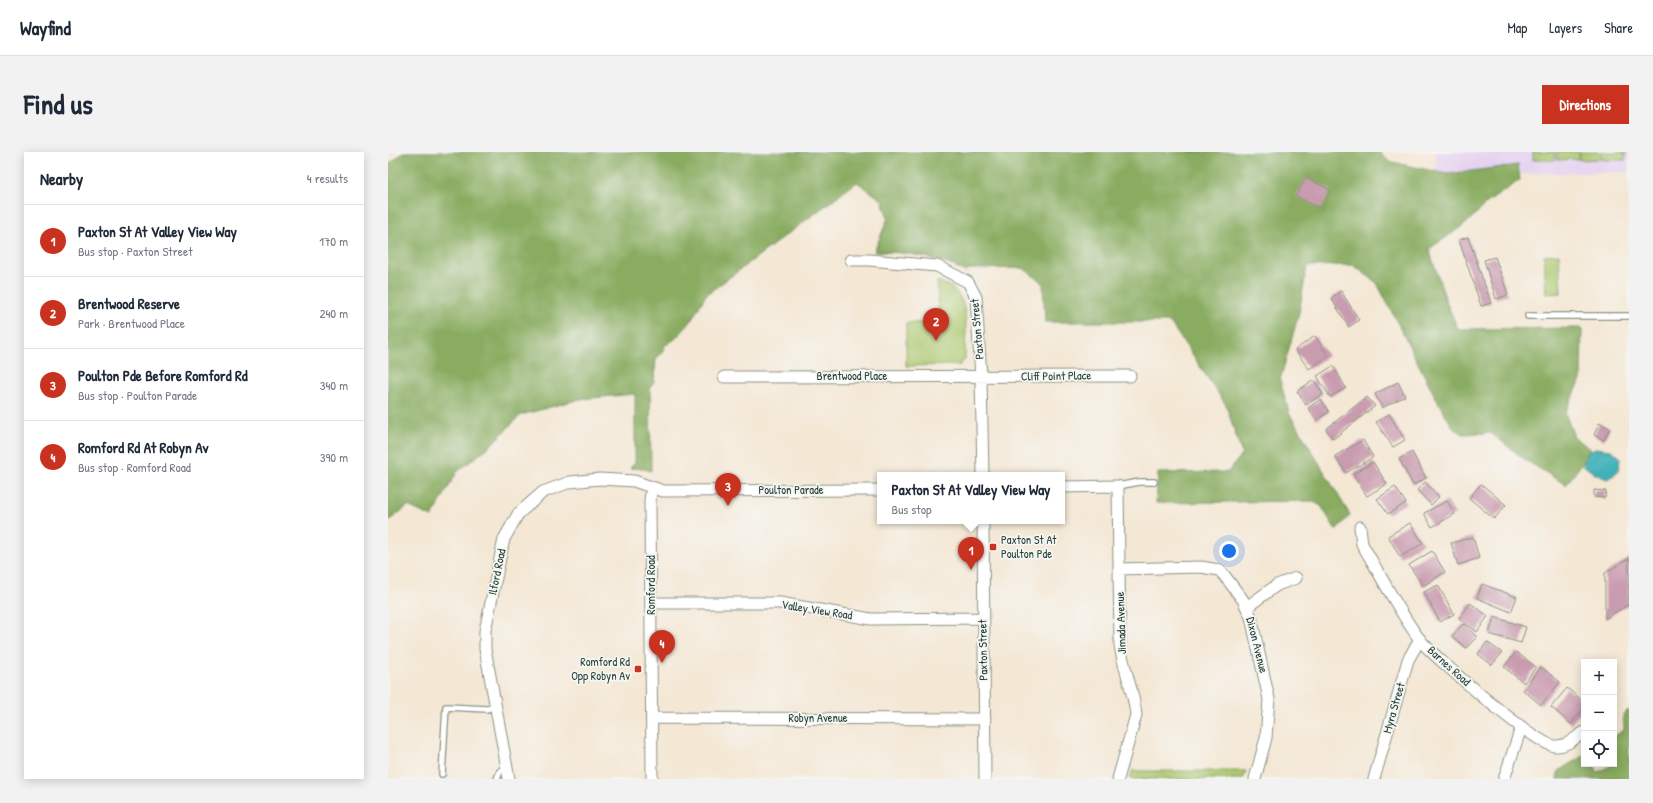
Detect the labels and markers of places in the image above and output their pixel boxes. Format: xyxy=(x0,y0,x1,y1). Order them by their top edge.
pin: 2 xyxy=(923,308,949,341)
pin: 3 xyxy=(715,473,741,506)
place label: Paxton St At Poulton Pde xyxy=(1001,531,1057,562)
pin: 1 xyxy=(958,537,984,570)
marker: Paxton St At Poulton Pde xyxy=(988,542,998,552)
pin: 4 xyxy=(649,630,675,663)
place label: Romford Rd Opp Robyn Av xyxy=(571,653,630,684)
marker: Romford Rd Opp Robyn Av xyxy=(633,664,643,674)

